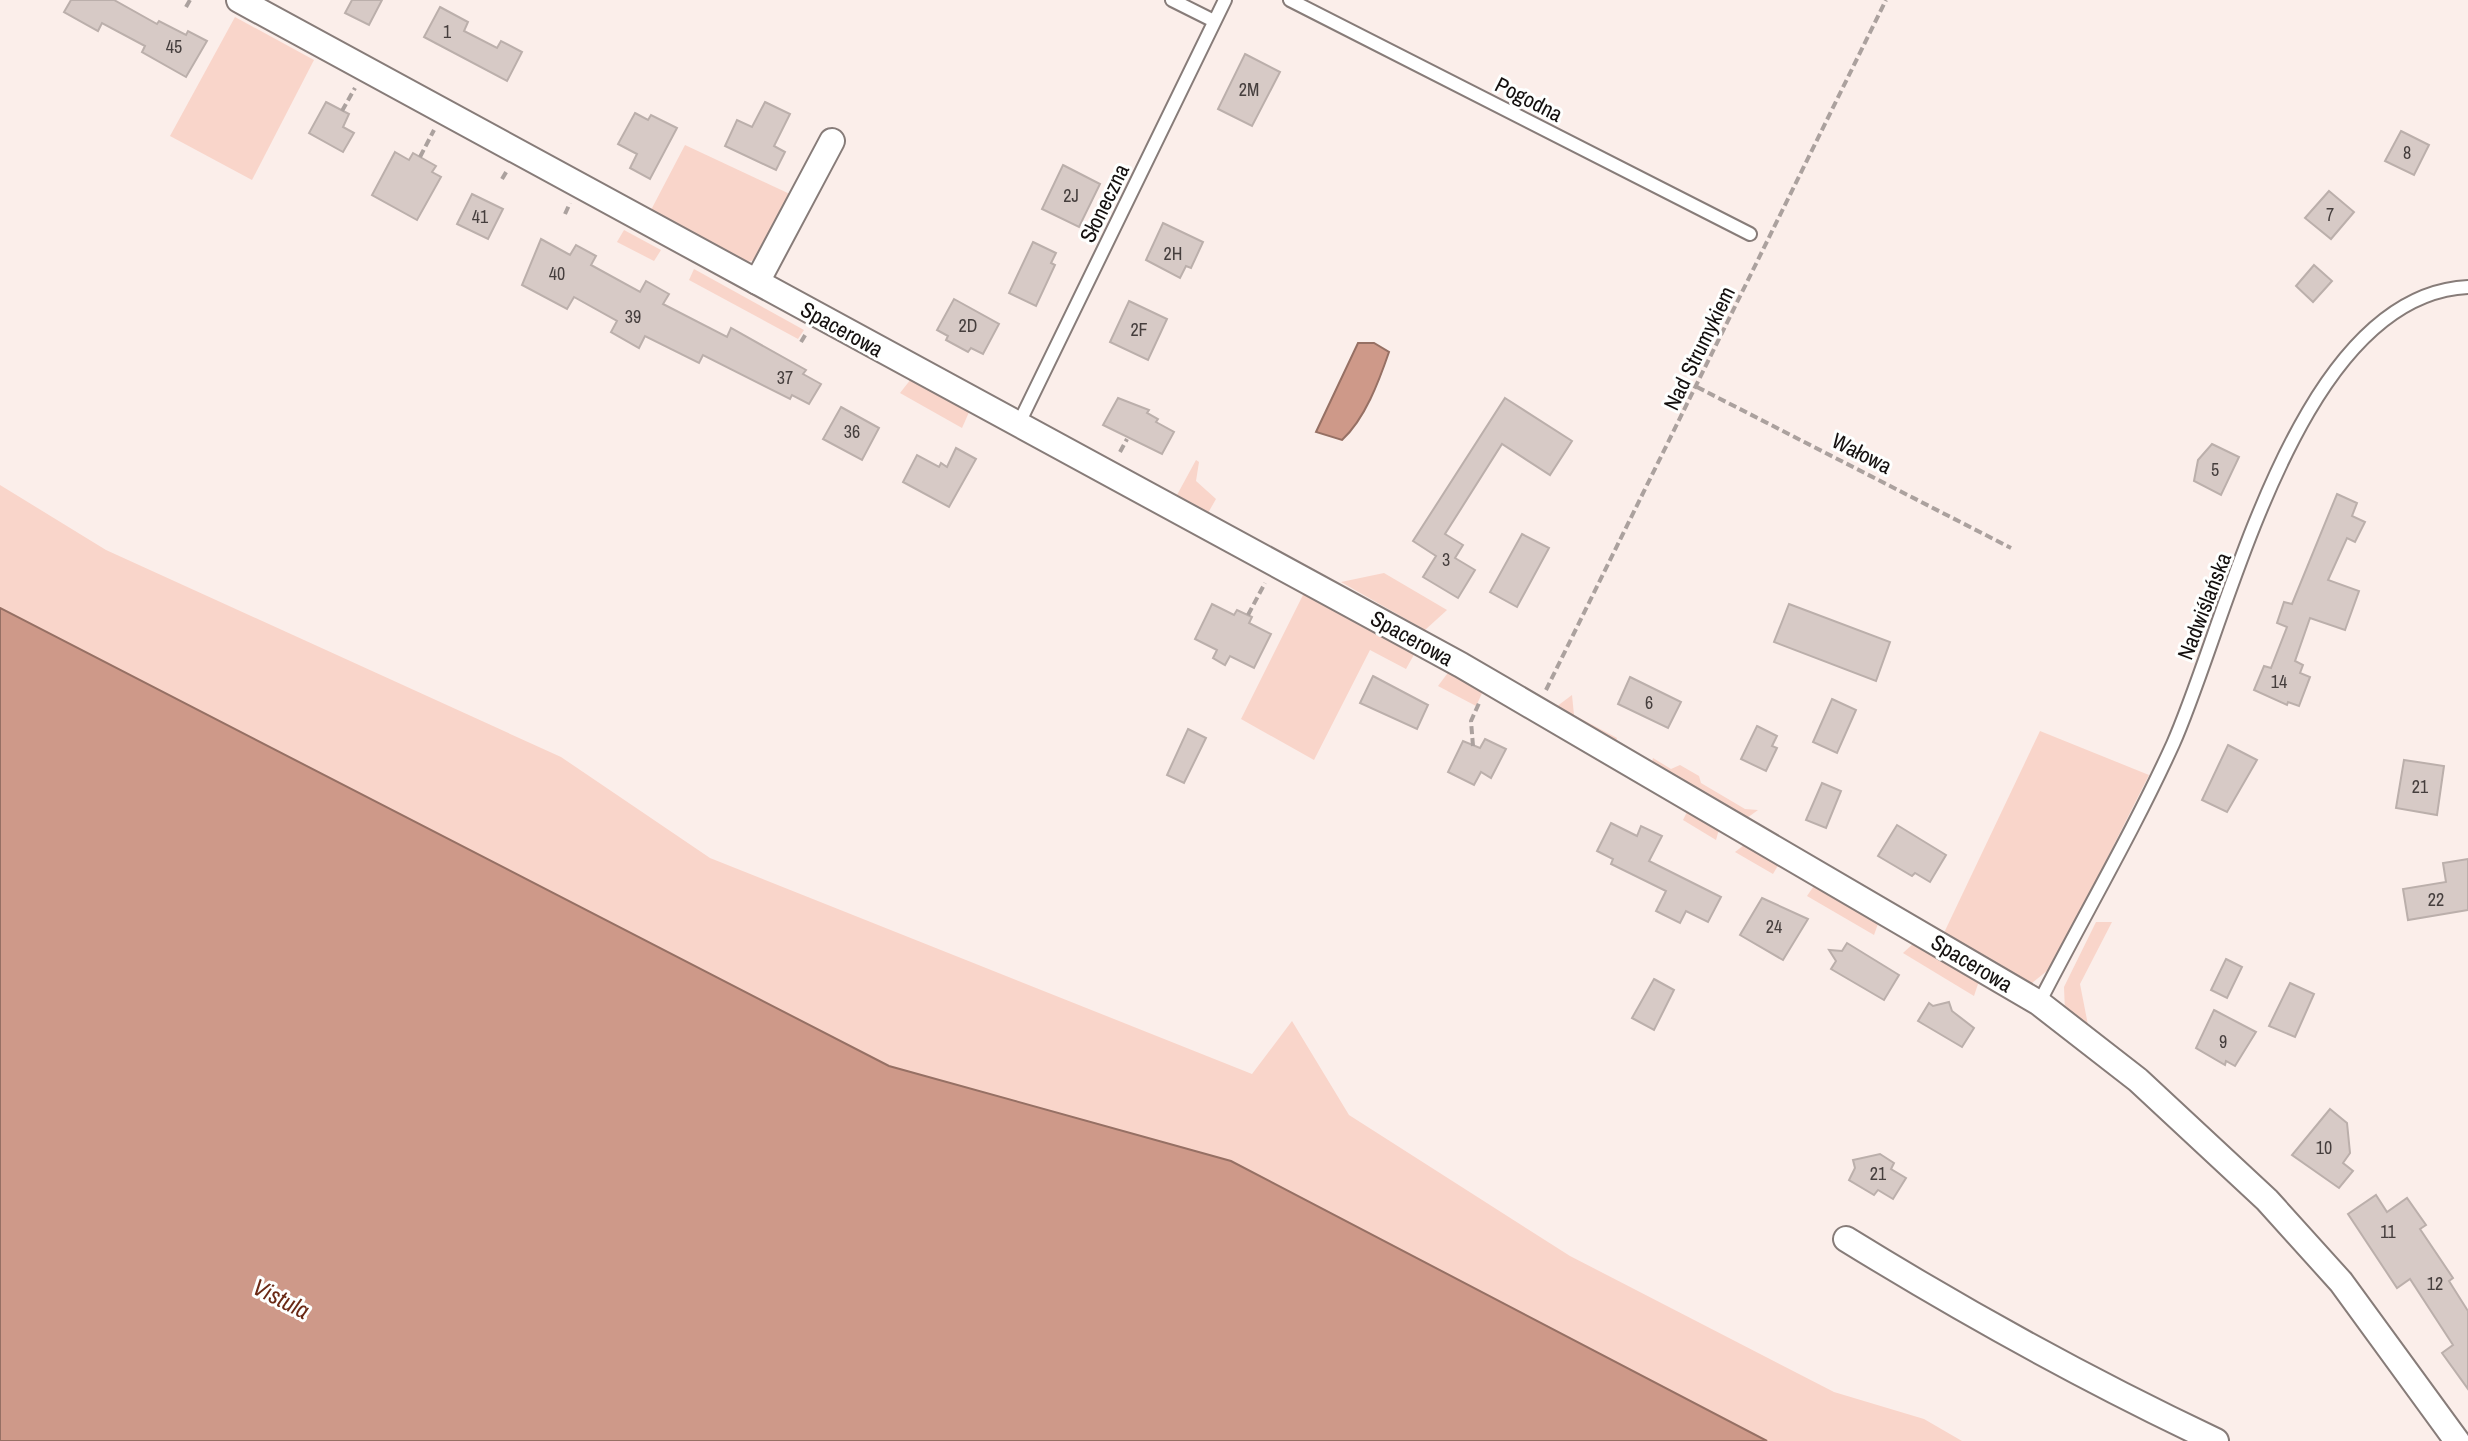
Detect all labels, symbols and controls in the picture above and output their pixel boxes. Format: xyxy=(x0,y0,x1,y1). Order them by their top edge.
house number: 1 xyxy=(443,19,452,44)
house number: 45 xyxy=(166,34,182,59)
street label: Pogodna xyxy=(1490,69,1568,129)
house number: 2M xyxy=(1239,77,1259,102)
house number: 8 xyxy=(2403,140,2411,165)
street label: Słoneczna xyxy=(1072,159,1136,247)
house number: 2J xyxy=(1063,183,1079,208)
house number: 7 xyxy=(2326,202,2334,227)
house number: 41 xyxy=(472,204,489,229)
house number: 2H xyxy=(1164,241,1182,266)
house number: 40 xyxy=(549,261,565,286)
street label: Nad Strumykiem xyxy=(1656,281,1742,415)
street label: Spacerowa xyxy=(795,294,889,364)
house number: 39 xyxy=(625,304,641,329)
house number: 2D xyxy=(959,313,977,338)
house number: 2F xyxy=(1130,317,1148,342)
house number: 37 xyxy=(777,365,793,390)
house number: 36 xyxy=(844,419,860,444)
street label: Wałowa xyxy=(1827,425,1897,481)
house number: 5 xyxy=(2211,457,2219,482)
house number: 3 xyxy=(1442,547,1450,572)
street label: Nadwiślańska xyxy=(2170,548,2238,664)
street label: Spacerowa xyxy=(1365,603,1459,673)
house number: 14 xyxy=(2271,669,2287,694)
house number: 6 xyxy=(1645,690,1653,715)
house number: 21 xyxy=(2412,774,2429,799)
house number: 22 xyxy=(2428,887,2444,912)
house number: 24 xyxy=(1766,914,1782,939)
street label: Spacerowa xyxy=(1926,927,2018,999)
house number: 9 xyxy=(2219,1029,2227,1054)
house number: 10 xyxy=(2316,1135,2332,1160)
house number: 21 xyxy=(1870,1161,1887,1186)
house number: 11 xyxy=(2380,1219,2396,1244)
water label: Vistula xyxy=(248,1270,315,1326)
house number: 12 xyxy=(2427,1271,2443,1296)

